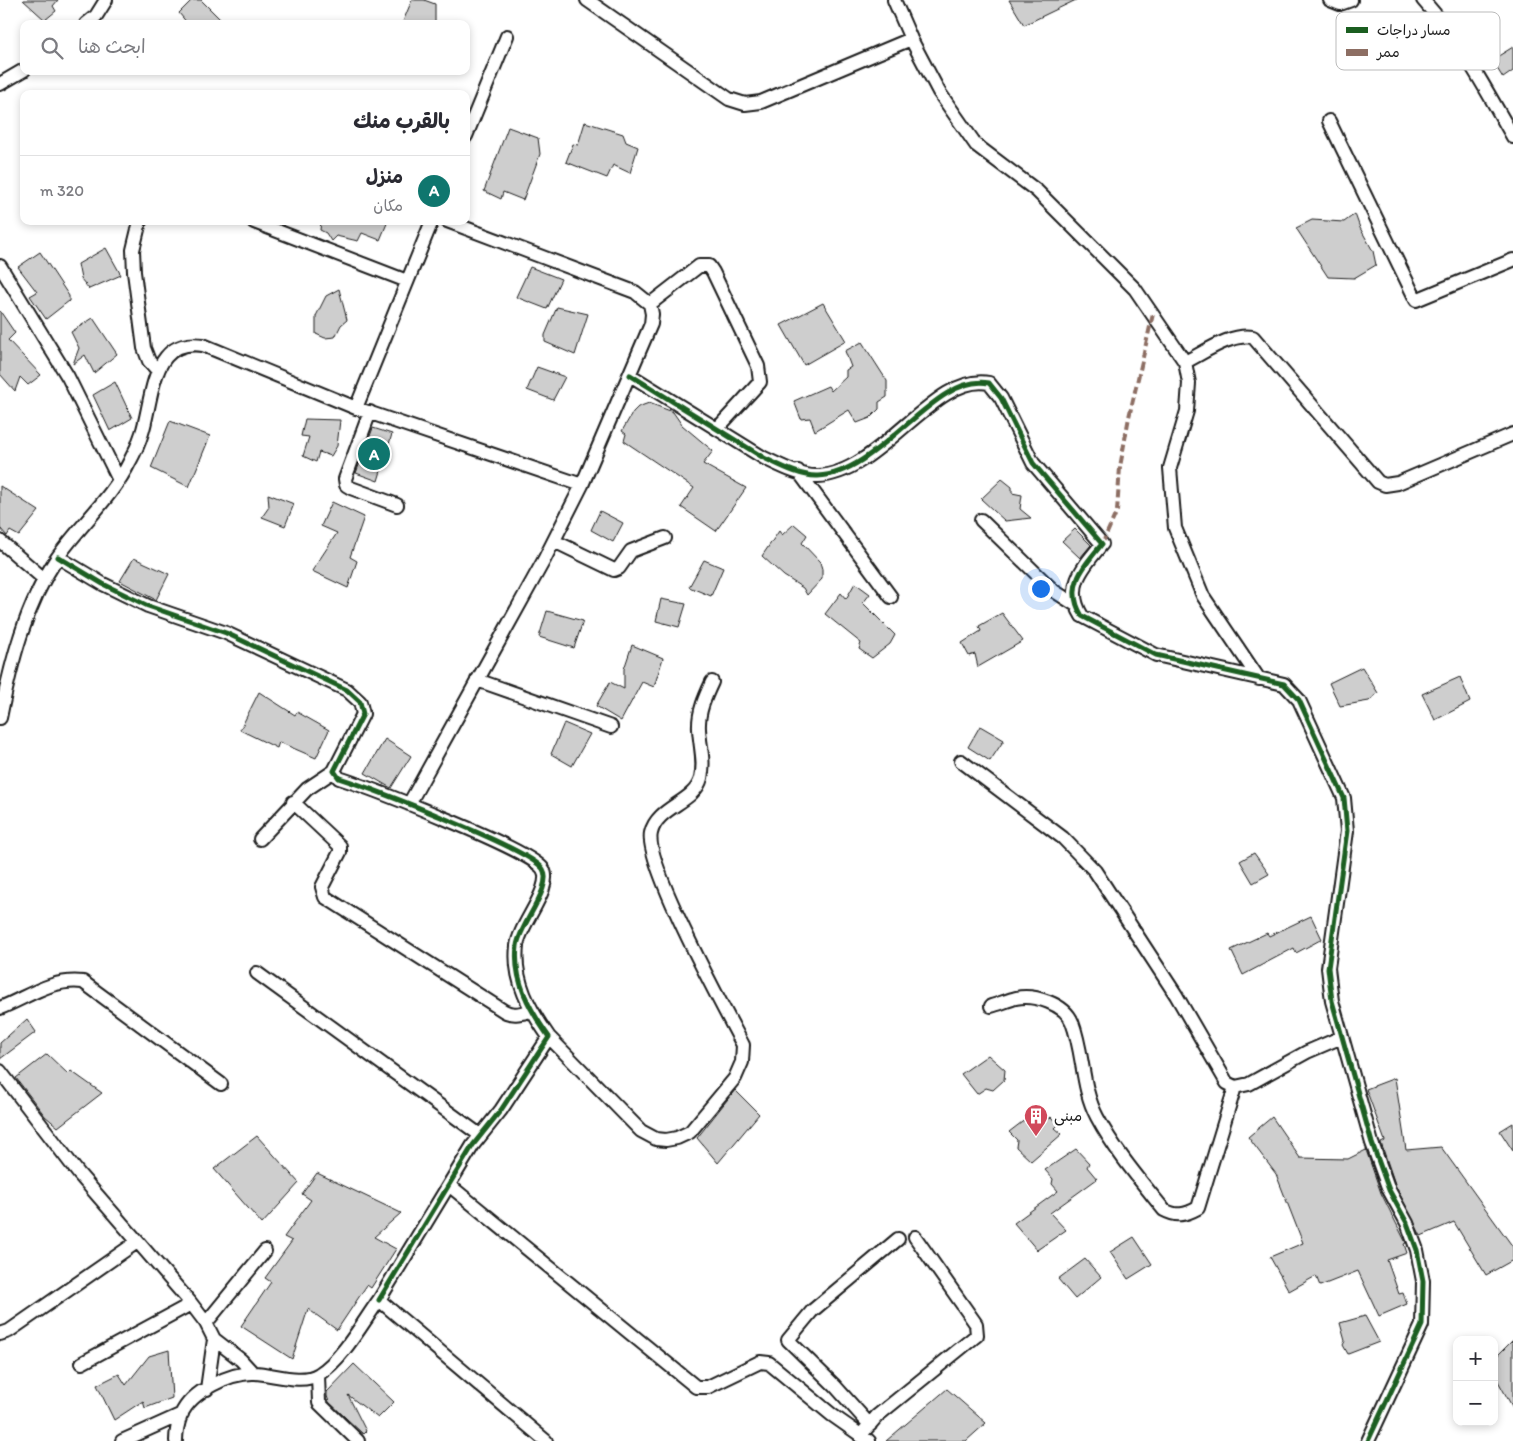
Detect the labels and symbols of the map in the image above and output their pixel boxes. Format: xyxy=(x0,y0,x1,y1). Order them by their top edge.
legend xyxy=(1336,12,1500,70)
text: مسار دراجات xyxy=(1377,22,1450,39)
text: ممر xyxy=(1376,44,1400,61)
pin: A xyxy=(358,435,390,473)
your location xyxy=(1028,576,1054,602)
building icon: مبنى xyxy=(1023,1103,1049,1137)
place label: مبنى xyxy=(1054,1107,1082,1126)

